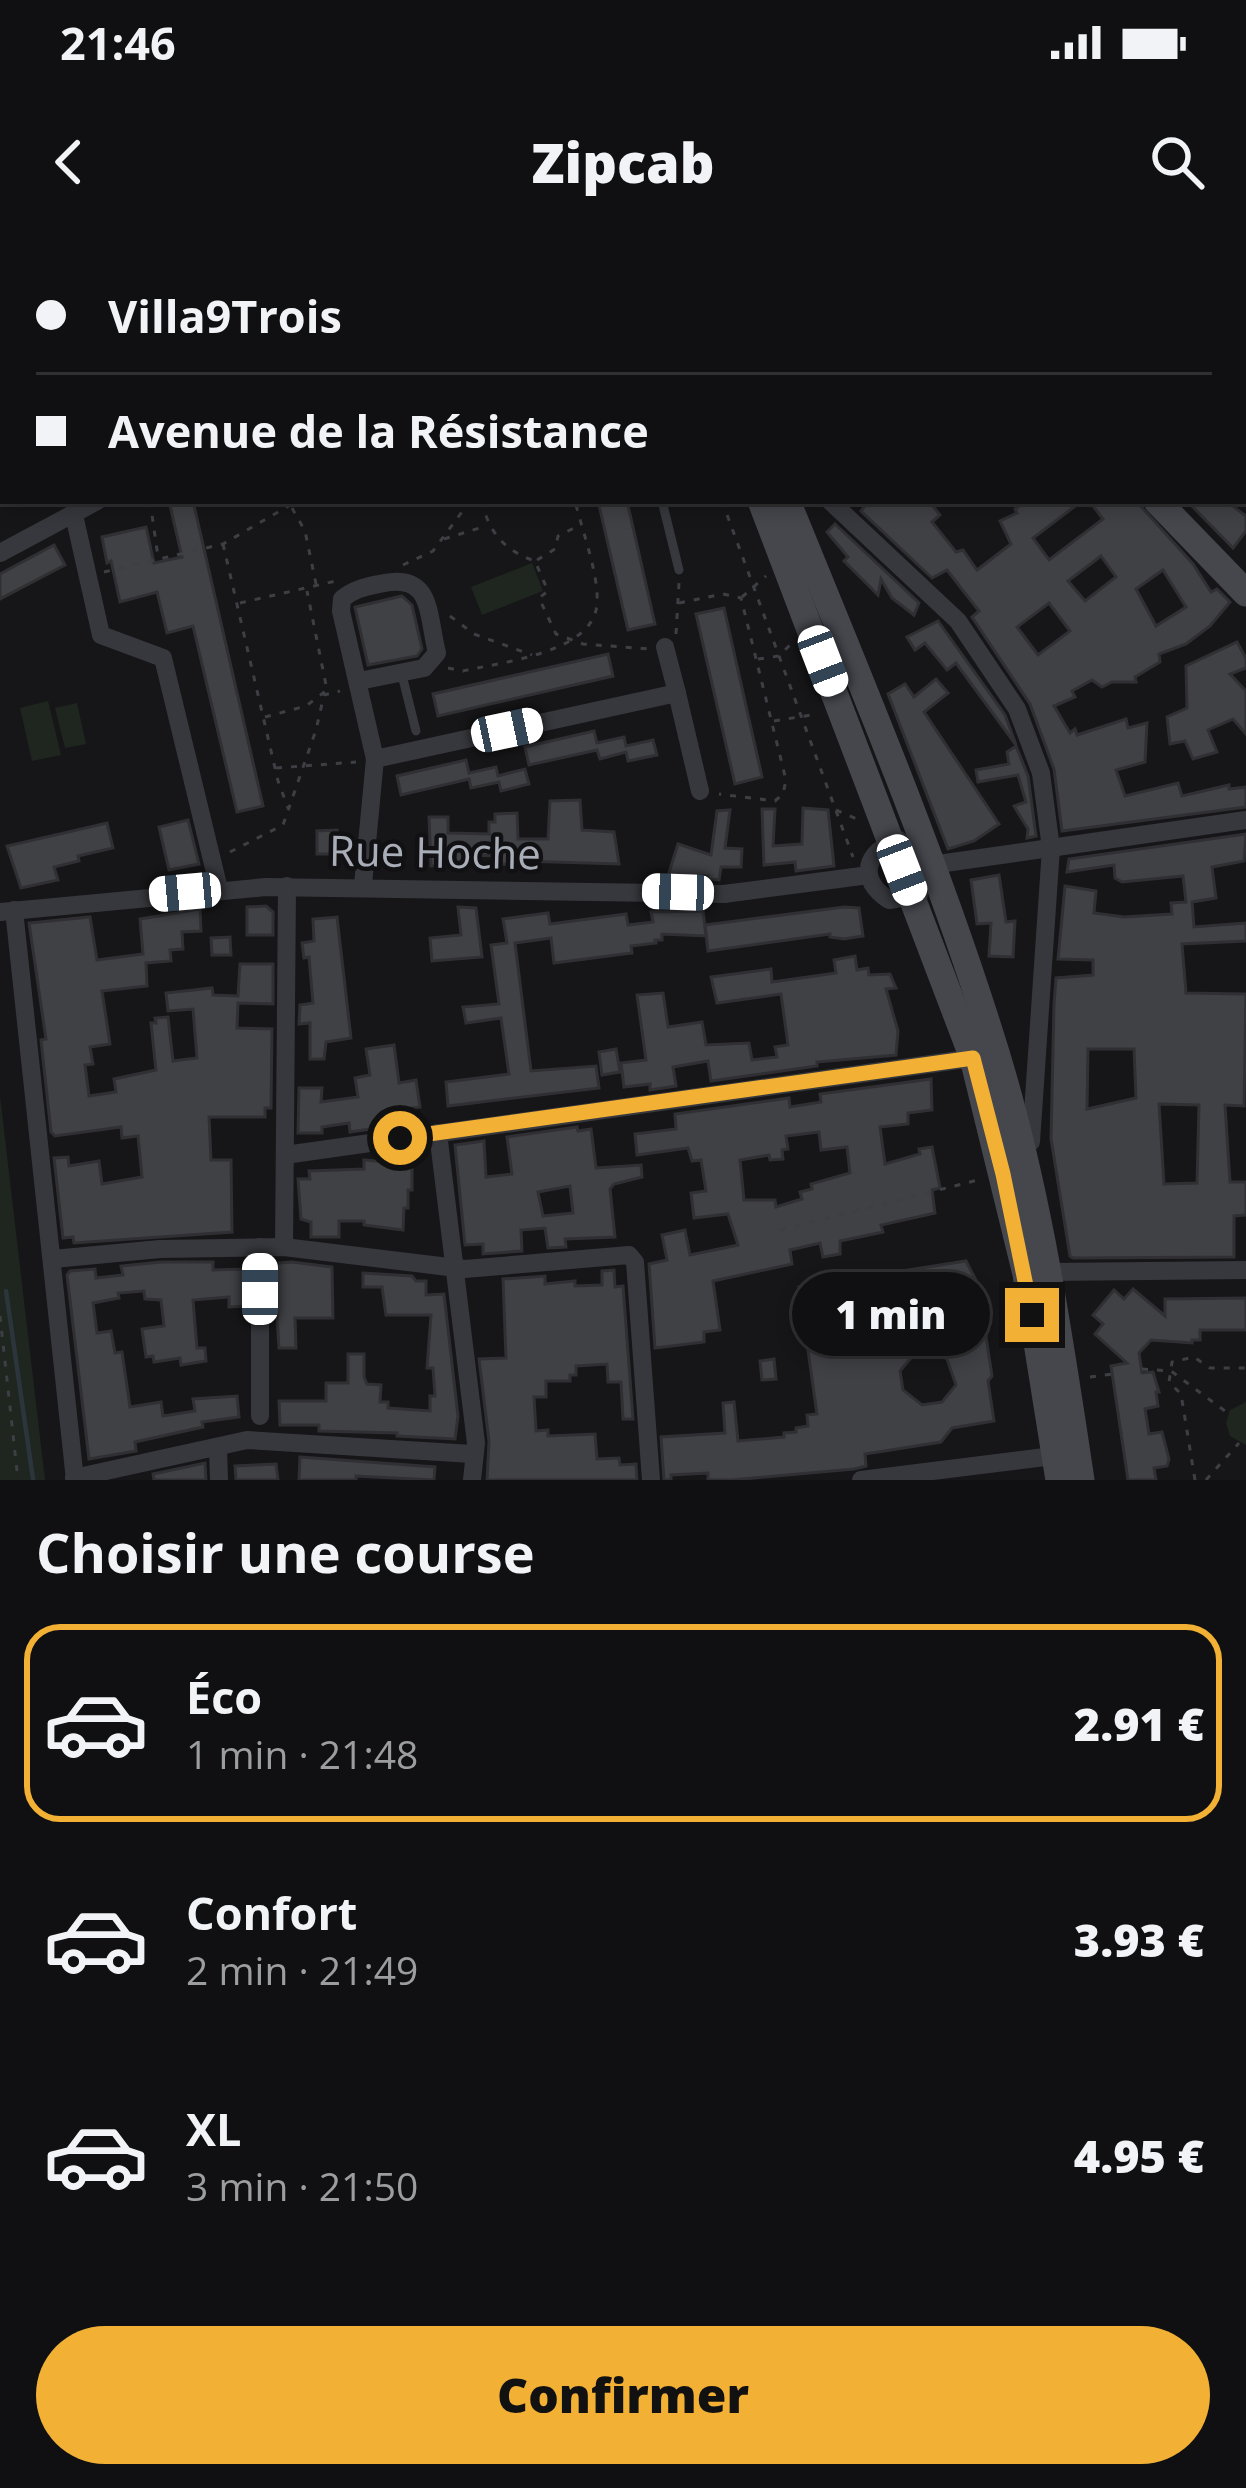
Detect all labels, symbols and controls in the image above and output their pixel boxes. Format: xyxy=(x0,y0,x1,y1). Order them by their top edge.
text: 21:46 xyxy=(60,12,176,73)
text: Zipcab xyxy=(532,125,714,199)
icon: back xyxy=(36,129,102,195)
icon: search xyxy=(1144,129,1210,195)
text: Villa9Trois xyxy=(108,285,342,346)
text: Avenue de la Résistance xyxy=(108,400,649,461)
car xyxy=(793,621,853,701)
car xyxy=(468,705,546,755)
street label: Rue Hoche xyxy=(329,821,541,881)
car xyxy=(872,830,932,910)
car xyxy=(148,871,222,913)
car xyxy=(641,873,715,911)
route start xyxy=(373,1111,427,1165)
car xyxy=(242,1253,278,1325)
callout: 1 min xyxy=(792,1273,990,1357)
text: 1 min xyxy=(836,1287,946,1340)
route end xyxy=(1005,1288,1059,1342)
text: Choisir une course xyxy=(36,1515,535,1589)
text: Éco xyxy=(186,1666,262,1727)
icon: car xyxy=(42,1669,150,1777)
text: 2.91 € xyxy=(1074,1693,1204,1754)
text: 1 min · 21:48 xyxy=(186,1727,418,1780)
text: Confort xyxy=(186,1882,357,1943)
icon: car xyxy=(42,1885,150,1993)
text: 3.93 € xyxy=(1074,1909,1204,1970)
text: 2 min · 21:49 xyxy=(186,1943,418,1996)
text: XL xyxy=(186,2098,241,2159)
icon: car xyxy=(42,2101,150,2209)
text: 4.95 € xyxy=(1074,2125,1204,2186)
text: 3 min · 21:50 xyxy=(186,2159,418,2212)
button: Confirmer xyxy=(36,2326,1210,2464)

